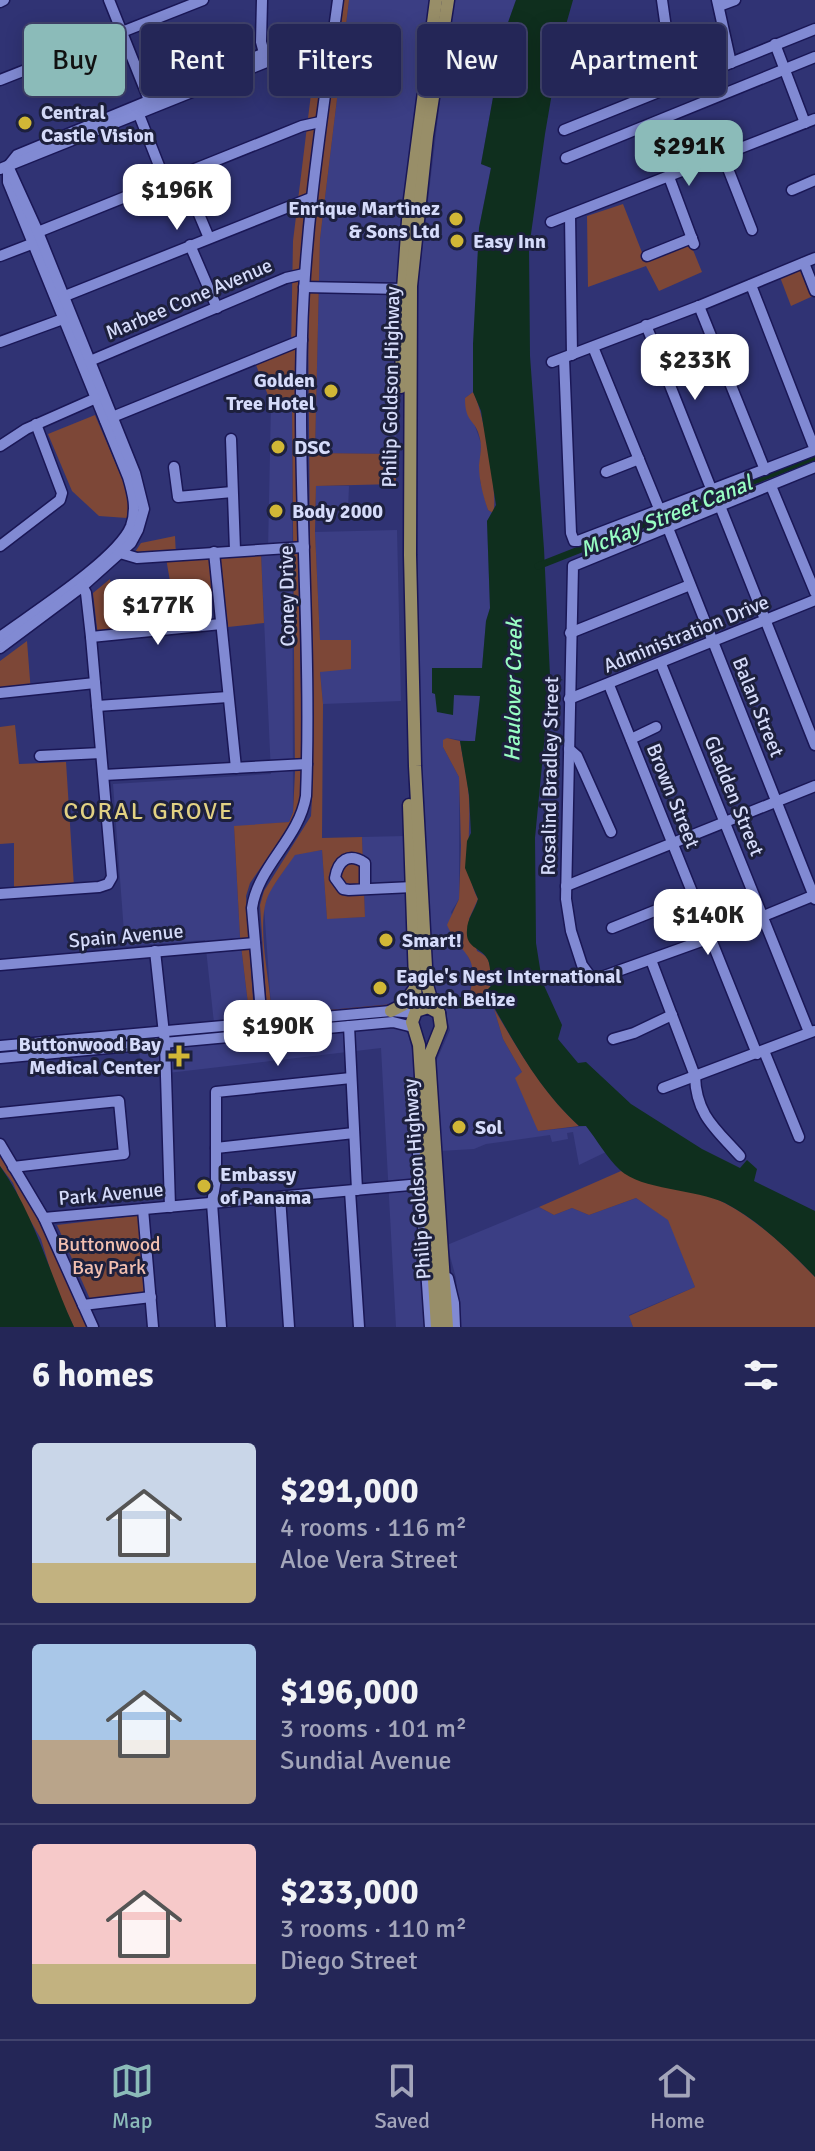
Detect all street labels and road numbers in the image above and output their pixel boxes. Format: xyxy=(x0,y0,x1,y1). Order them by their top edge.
street label: Marbee Cone Avenue xyxy=(102,253,276,345)
street label: Philip Goldson Highway xyxy=(377,285,405,488)
street label: Coney Drive xyxy=(274,545,300,647)
street label: Administration Drive xyxy=(600,589,772,679)
street label: Balan Street xyxy=(727,653,789,761)
street label: Rosalind Bradley Street xyxy=(536,676,564,876)
street label: Gladden Street xyxy=(699,732,769,860)
street label: Brown Street xyxy=(641,740,705,852)
street label: Spain Avenue xyxy=(68,919,184,953)
street label: Philip Goldson Highway xyxy=(397,1077,436,1280)
street label: Park Avenue xyxy=(57,1177,165,1211)

